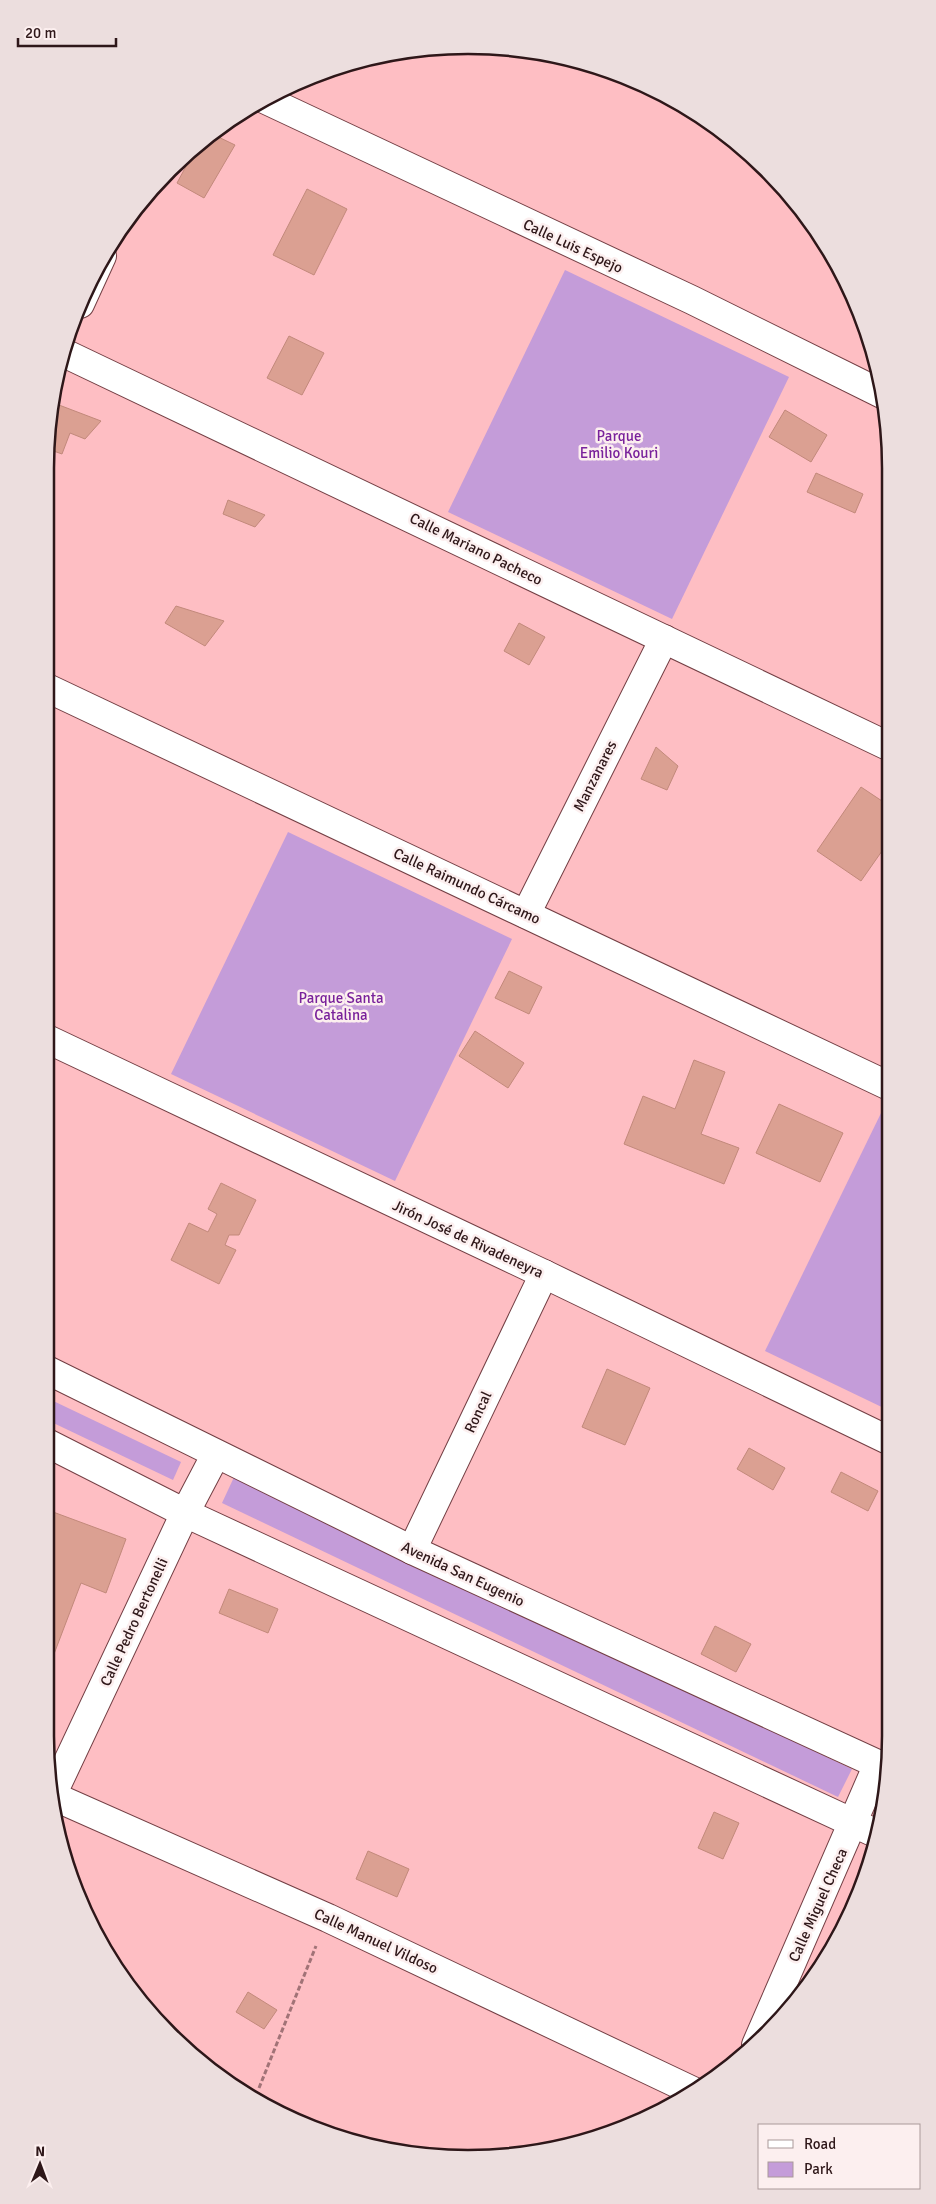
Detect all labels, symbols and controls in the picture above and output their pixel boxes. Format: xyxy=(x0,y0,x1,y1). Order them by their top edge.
scale bar xyxy=(18,15,115,47)
text: 20 m xyxy=(25,24,56,42)
street label: Calle Luis Espejo xyxy=(520,215,626,277)
park label: Parque Emilio Kouri xyxy=(580,427,658,462)
street label: Calle Mariano Pacheco xyxy=(407,509,546,589)
street label: Manzanares xyxy=(569,737,621,815)
street label: Calle Raimundo Cárcamo xyxy=(391,844,544,928)
park label: Parque Santa Catalina xyxy=(298,989,384,1024)
street label: Jirón José de Rivadeneyra xyxy=(390,1196,546,1282)
street label: Roncal xyxy=(461,1388,495,1436)
street label: Avenida San Eugenio xyxy=(399,1538,528,1610)
street label: Calle Pedro Bertonelli xyxy=(96,1555,172,1689)
street label: Calle Miguel Checa xyxy=(785,1845,851,1965)
street label: Calle Manuel Vildoso xyxy=(311,1904,441,1978)
legend xyxy=(758,2124,921,2189)
text: Road xyxy=(804,2135,836,2153)
north arrow xyxy=(15,2139,65,2189)
text: N xyxy=(35,2143,45,2160)
text: Park xyxy=(804,2160,833,2178)

